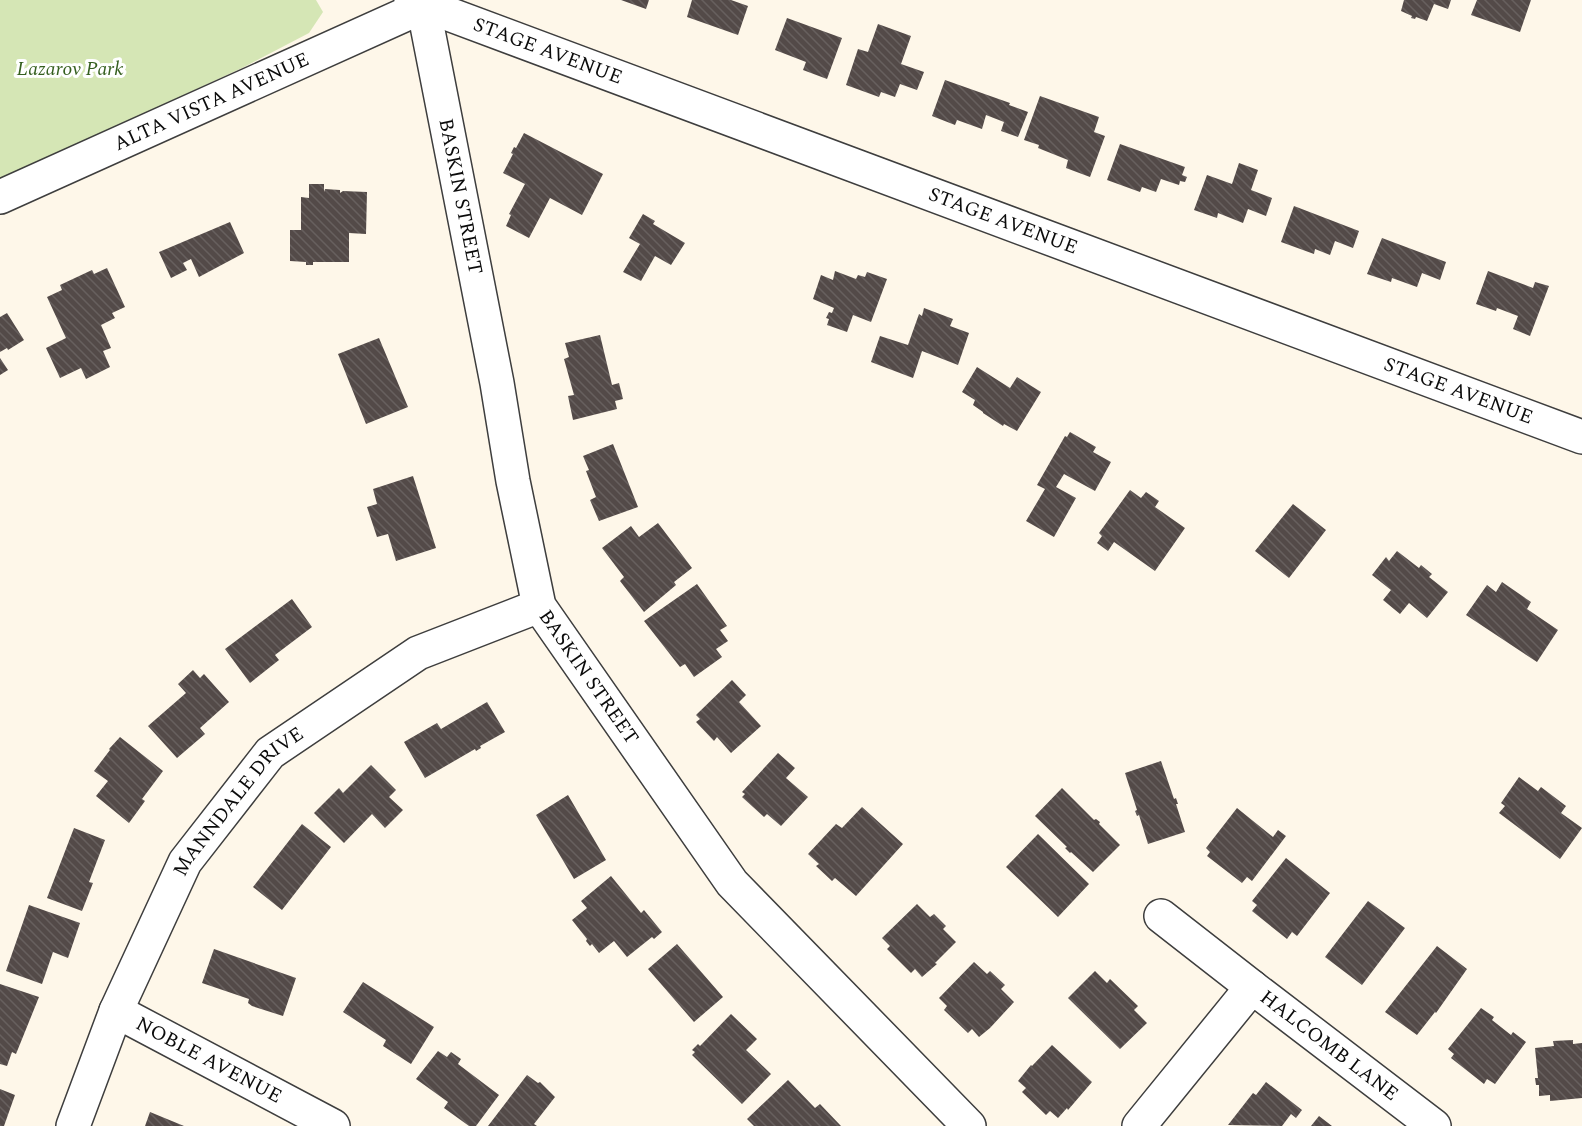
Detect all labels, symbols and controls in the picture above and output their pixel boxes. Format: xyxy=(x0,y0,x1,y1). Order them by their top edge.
street label: STAGE AVENUE xyxy=(469,9,627,93)
street label: ALTA VISTA AVENUE xyxy=(109,45,314,159)
park label: Lazarov Park xyxy=(16,54,124,84)
street label: BASKIN STREET xyxy=(430,116,490,277)
street label: STAGE AVENUE xyxy=(924,179,1082,263)
street label: STAGE AVENUE xyxy=(1379,349,1537,432)
street label: BASKIN STREET xyxy=(531,604,646,751)
street label: MANNDALE DRIVE xyxy=(165,719,310,881)
street label: HALCOMB LANE xyxy=(1253,983,1405,1109)
street label: NOBLE AVENUE xyxy=(130,1009,287,1111)

